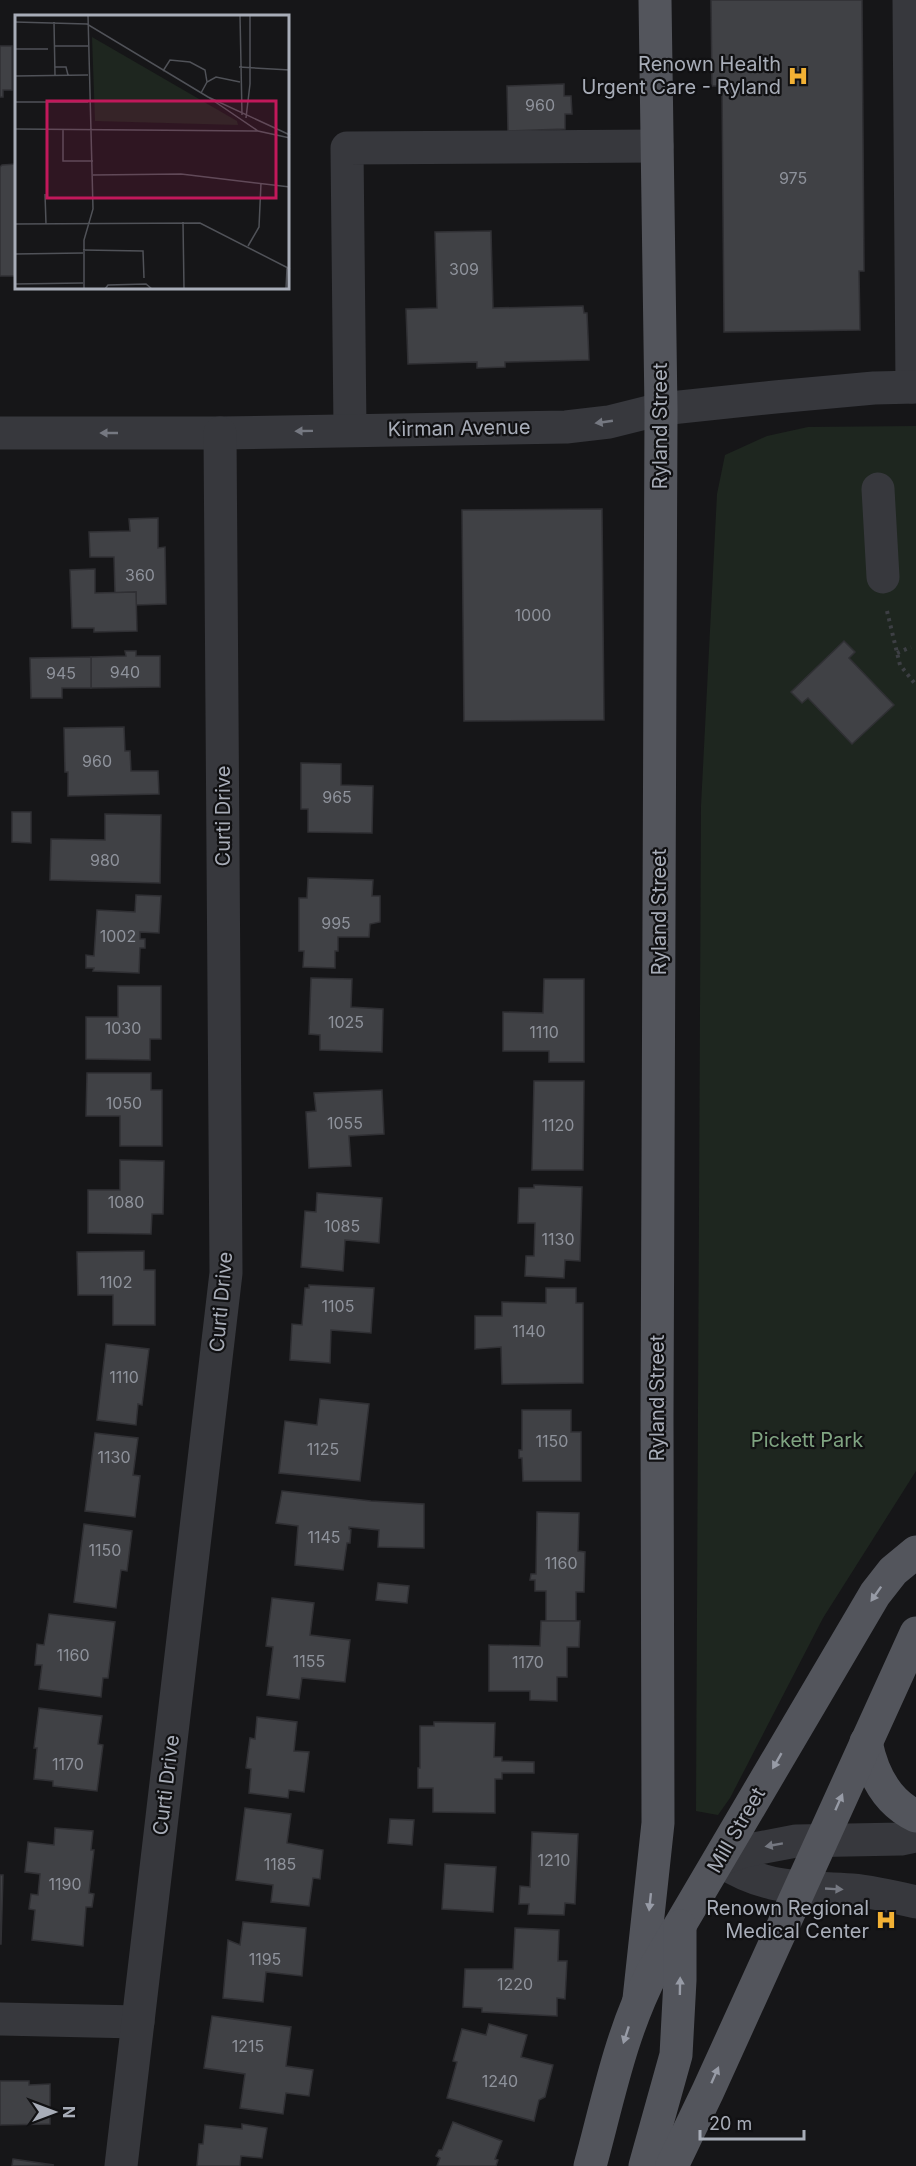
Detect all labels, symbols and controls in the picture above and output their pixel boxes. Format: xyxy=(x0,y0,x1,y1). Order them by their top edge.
inset map xyxy=(15,15,290,290)
place label: Renown Health Urgent Care - Ryland xyxy=(582,52,781,99)
hospital icon: Renown Health Urgent Care - Ryland xyxy=(786,64,810,88)
house number: 960 xyxy=(525,95,555,115)
house number: 975 xyxy=(779,168,807,188)
house number: 309 xyxy=(449,259,479,279)
street label: Ryland Street xyxy=(648,362,672,489)
street label: Kirman Avenue xyxy=(387,415,531,441)
one-way arrow xyxy=(594,418,613,427)
one-way arrow xyxy=(295,426,314,436)
one-way arrow xyxy=(100,428,119,438)
house number: 360 xyxy=(125,565,155,585)
house number: 1000 xyxy=(515,605,551,625)
house number: 940 xyxy=(110,662,140,682)
house number: 945 xyxy=(46,663,76,683)
house number: 960 xyxy=(82,751,112,771)
street label: Curti Drive xyxy=(211,766,235,866)
house number: 965 xyxy=(322,787,352,807)
street label: Ryland Street xyxy=(647,848,671,975)
house number: 980 xyxy=(90,850,120,870)
house number: 995 xyxy=(321,913,351,933)
house number: 1002 xyxy=(100,926,136,946)
house number: 1025 xyxy=(328,1012,364,1032)
house number: 1030 xyxy=(105,1018,141,1038)
house number: 1110 xyxy=(529,1022,559,1042)
house number: 1050 xyxy=(106,1093,142,1113)
house number: 1055 xyxy=(327,1113,363,1133)
house number: 1120 xyxy=(542,1115,574,1135)
house number: 1080 xyxy=(108,1192,144,1212)
house number: 1085 xyxy=(324,1216,360,1236)
house number: 1130 xyxy=(542,1229,575,1249)
street label: Curti Drive xyxy=(205,1251,237,1353)
house number: 1102 xyxy=(100,1272,132,1292)
house number: 1105 xyxy=(322,1296,354,1316)
house number: 1140 xyxy=(512,1321,546,1341)
street label: Ryland Street xyxy=(645,1334,669,1461)
house number: 1110 xyxy=(109,1367,139,1387)
park label: Pickett Park xyxy=(751,1428,863,1452)
house number: 1150 xyxy=(536,1431,568,1451)
house number: 1125 xyxy=(307,1439,339,1459)
house number: 1130 xyxy=(98,1447,131,1467)
house number: 1145 xyxy=(307,1527,341,1547)
house number: 1150 xyxy=(89,1540,121,1560)
house number: 1160 xyxy=(544,1553,578,1573)
one-way arrow xyxy=(870,1585,882,1601)
house number: 1160 xyxy=(56,1645,90,1665)
house number: 1155 xyxy=(293,1651,325,1671)
house number: 1170 xyxy=(512,1652,544,1672)
street label: Curti Drive xyxy=(148,1733,184,1837)
one-way arrow xyxy=(772,1753,782,1770)
house number: 1170 xyxy=(52,1754,84,1774)
street label: Mill Street xyxy=(702,1783,770,1877)
one-way arrow xyxy=(835,1793,844,1811)
one-way arrow xyxy=(765,1841,784,1850)
house number: 1210 xyxy=(538,1850,570,1870)
house number: 1185 xyxy=(264,1854,296,1874)
house number: 1190 xyxy=(48,1874,82,1894)
one-way arrow xyxy=(825,1884,844,1894)
one-way arrow xyxy=(646,1893,655,1912)
place label: Renown Regional Medical Center xyxy=(706,1896,869,1943)
hospital icon: Renown Regional Medical Center xyxy=(874,1908,898,1932)
house number: 1195 xyxy=(249,1949,281,1969)
house number: 1220 xyxy=(497,1974,533,1994)
one-way arrow xyxy=(675,1976,685,1995)
one-way arrow xyxy=(621,2026,630,2044)
house number: 1215 xyxy=(232,2036,264,2056)
one-way arrow xyxy=(711,2067,720,2084)
house number: 1240 xyxy=(482,2071,518,2091)
north arrow xyxy=(24,2082,84,2142)
scale bar xyxy=(700,2103,804,2141)
text: N xyxy=(59,2106,79,2118)
text: 20 m xyxy=(709,2113,752,2134)

